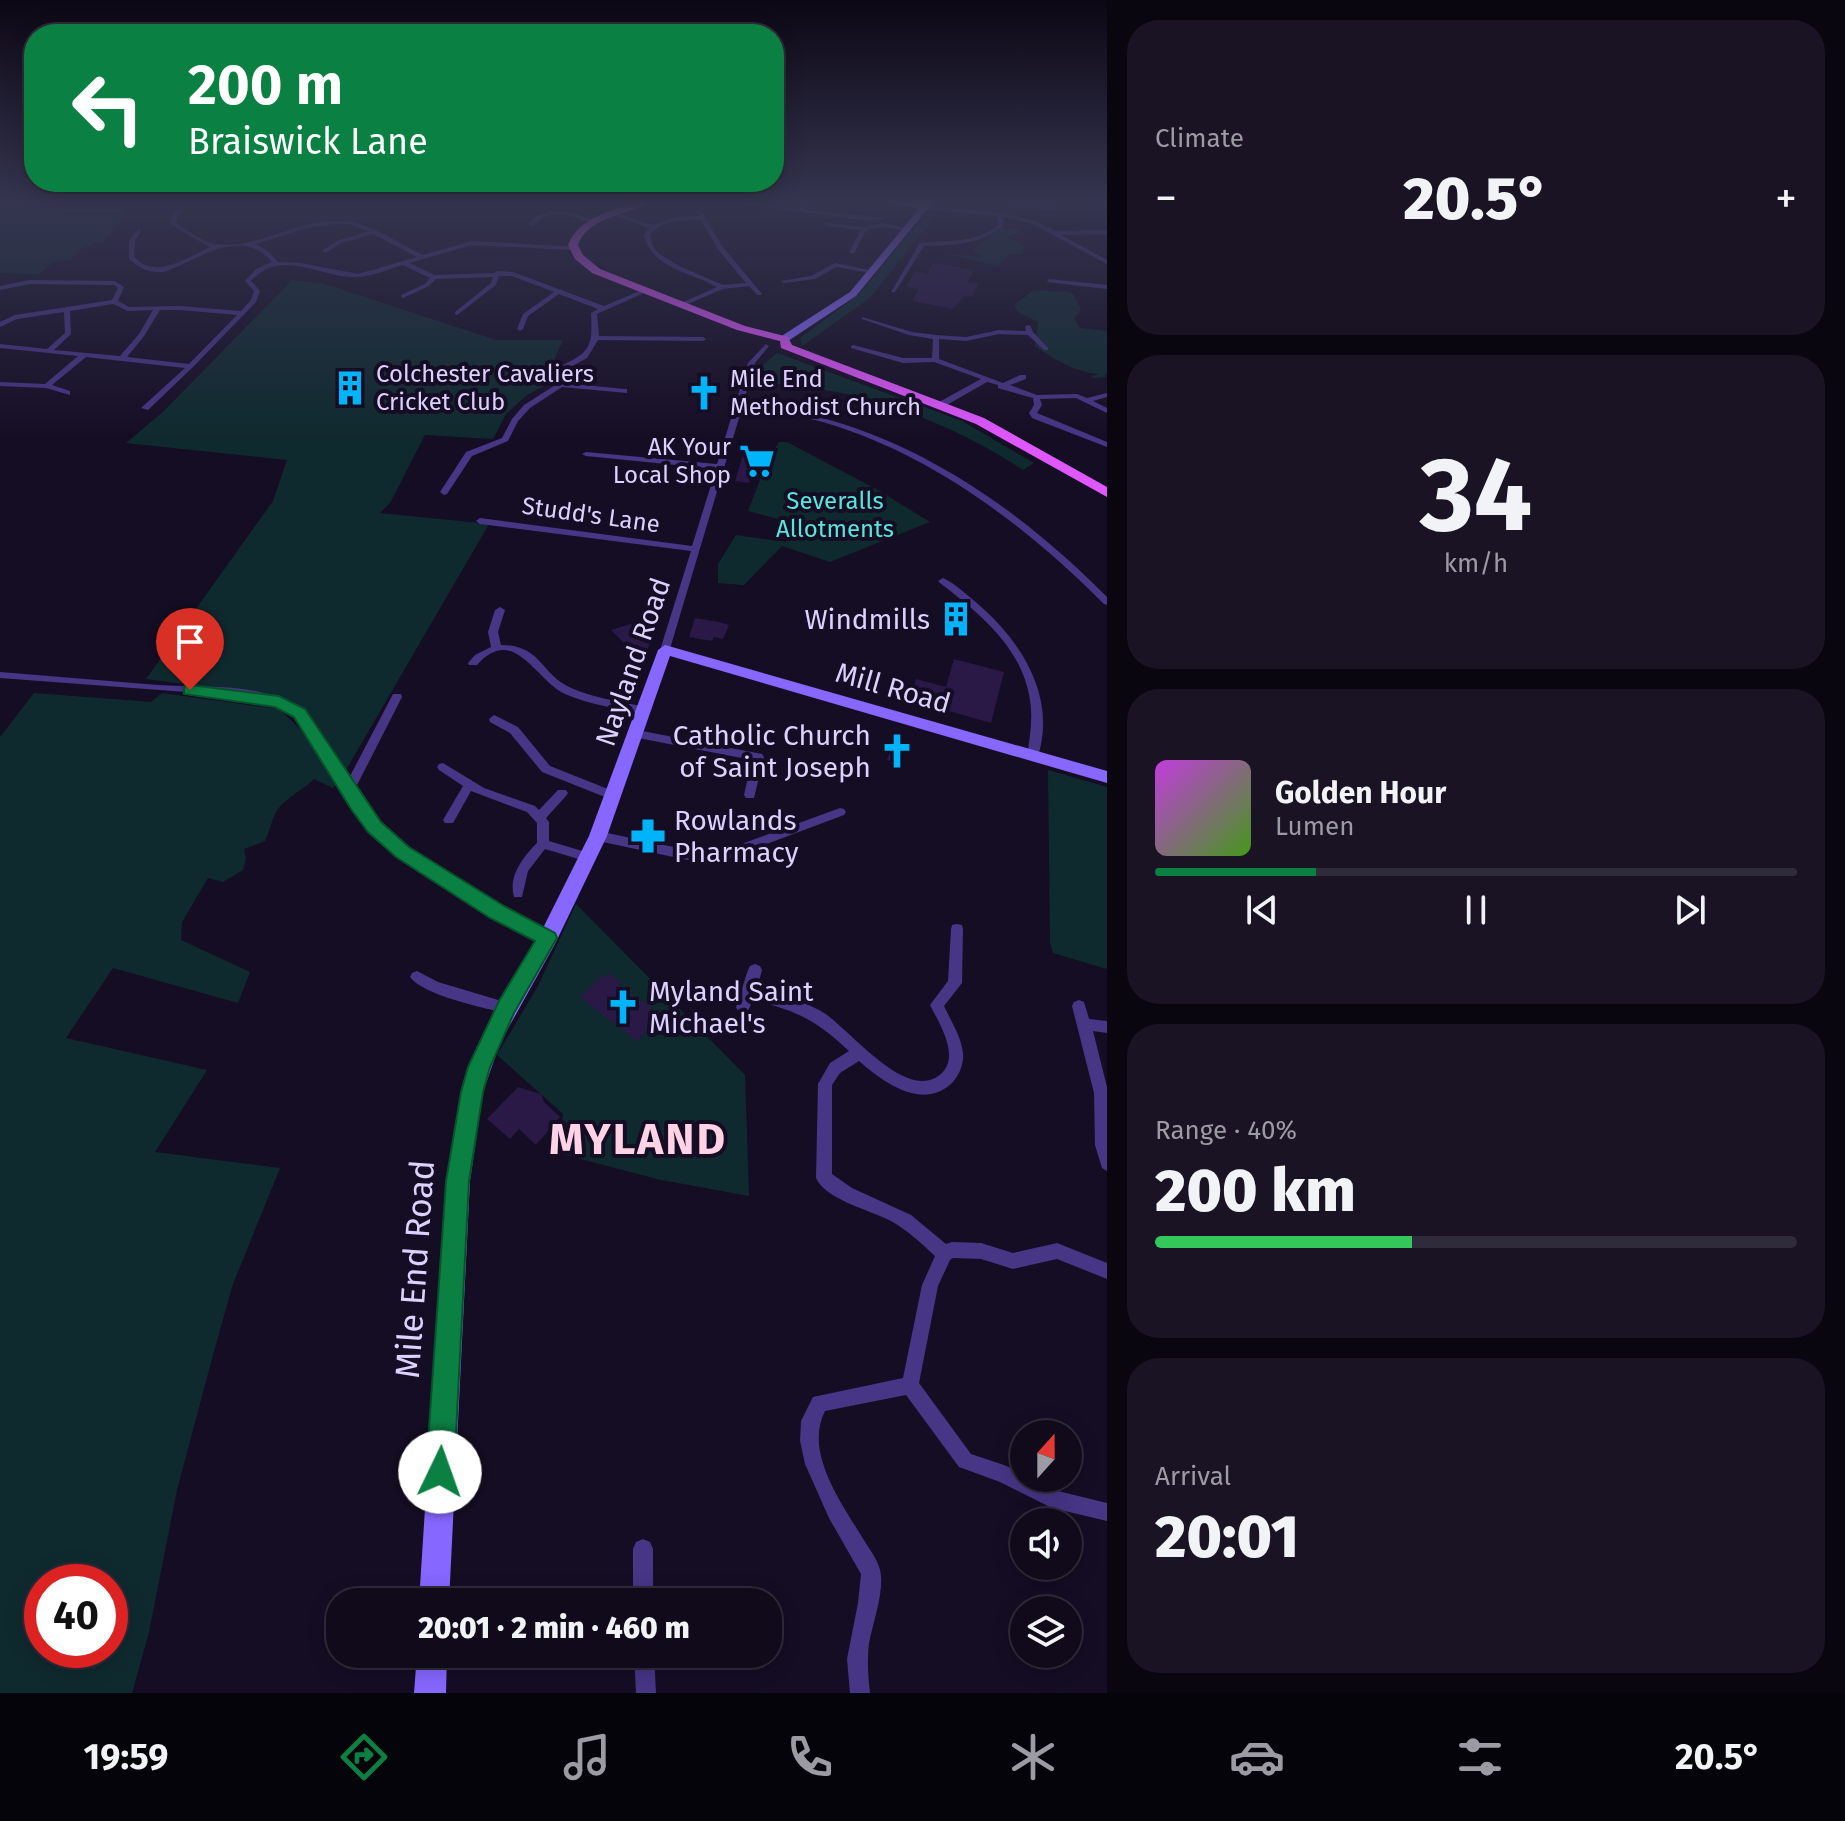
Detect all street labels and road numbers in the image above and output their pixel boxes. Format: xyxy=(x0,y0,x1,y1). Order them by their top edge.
street label: Studd's Lane xyxy=(520,491,662,539)
street label: Nayland Road xyxy=(589,573,677,751)
street label: Mill Road xyxy=(832,656,954,720)
street label: Mile End Road xyxy=(387,1158,443,1380)

